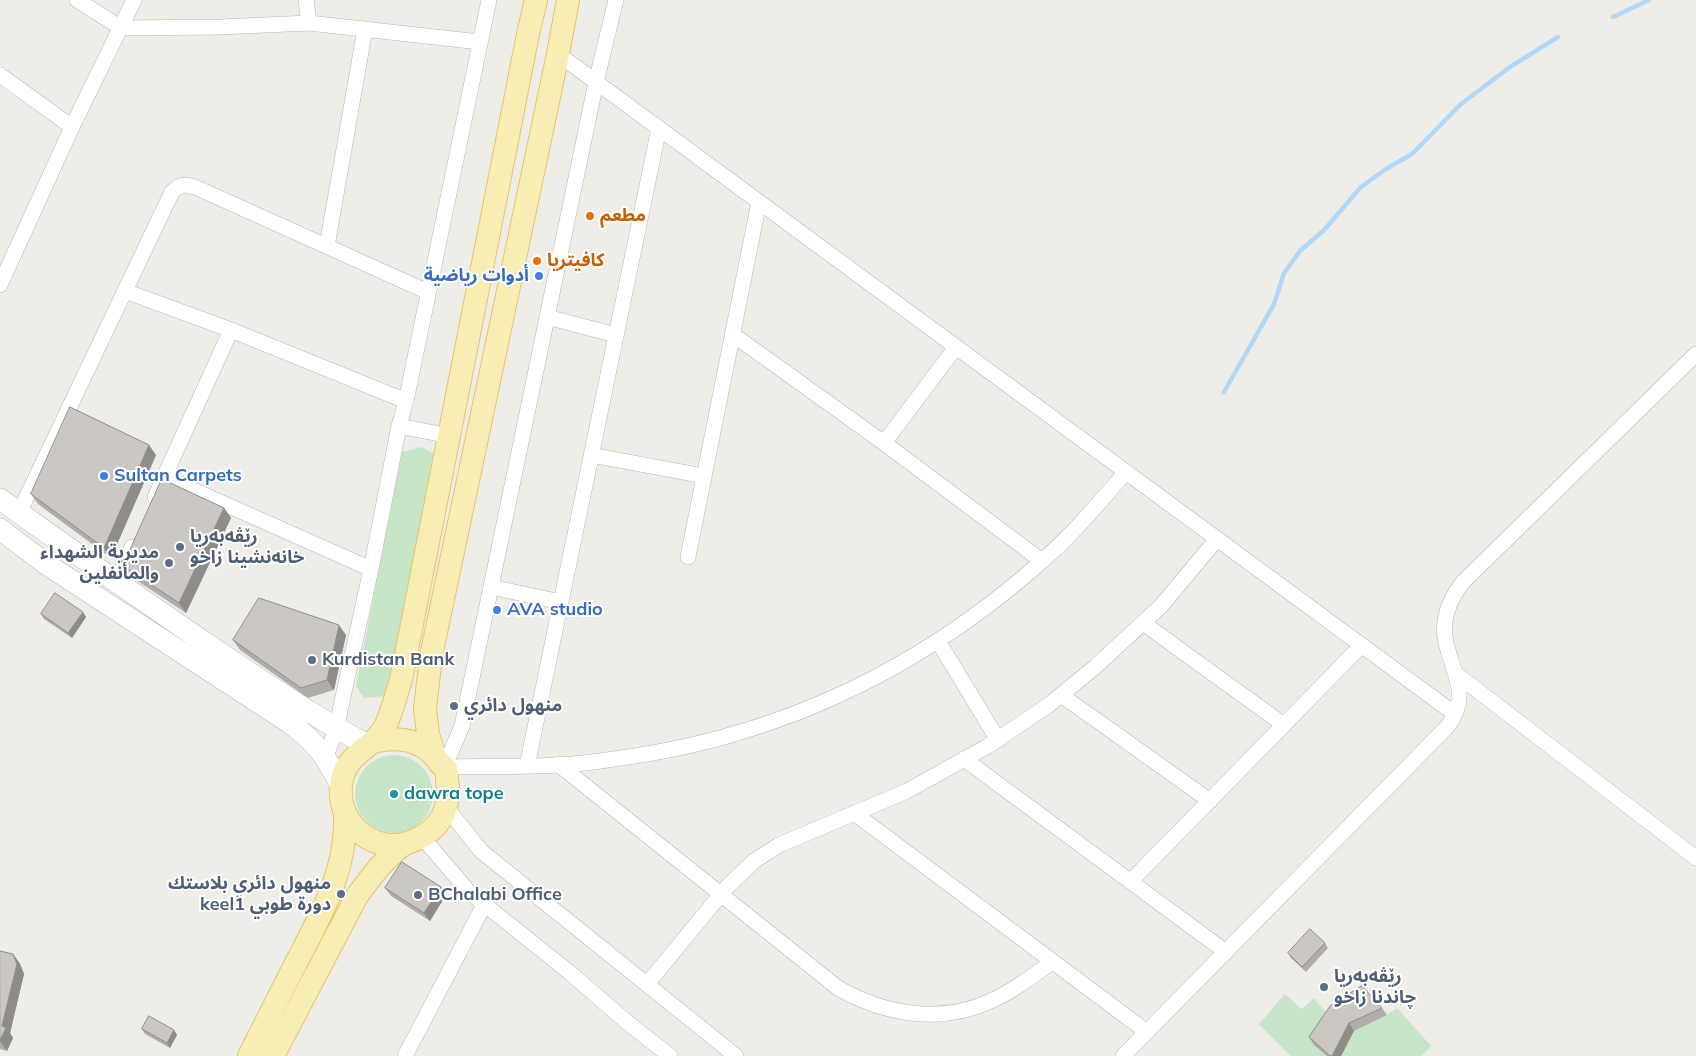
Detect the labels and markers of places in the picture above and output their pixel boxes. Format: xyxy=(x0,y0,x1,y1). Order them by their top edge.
place label: مطعم xyxy=(600,205,646,227)
marker: مطعم xyxy=(584,210,596,222)
place label: كافيتريا xyxy=(547,250,604,272)
marker: كافيتريا xyxy=(531,255,543,267)
place label: أدوات رياضية xyxy=(424,265,529,287)
marker: أدوات رياضية xyxy=(533,270,545,282)
place label: Sultan Carpets xyxy=(114,465,242,487)
marker: Sultan Carpets xyxy=(98,470,110,482)
place label: رێڤه‌به‌ريا خانه‌نشينا زاخو xyxy=(190,526,304,568)
marker: رێڤه‌به‌ريا خانه‌نشينا زاخو xyxy=(174,541,186,553)
place label: مديرية الشهداء والمأنفلين xyxy=(40,542,159,584)
marker: مديرية الشهداء والمأنفلين xyxy=(163,557,175,569)
place label: AVA studio xyxy=(507,599,603,621)
marker: AVA studio xyxy=(491,604,503,616)
place label: Kurdistan Bank xyxy=(322,649,454,671)
marker: Kurdistan Bank xyxy=(306,654,318,666)
place label: منهول دائري xyxy=(464,695,562,717)
marker: منهول دائري xyxy=(448,700,460,712)
place label: dawra tope xyxy=(404,783,504,805)
marker: dawra tope xyxy=(388,788,400,800)
place label: منهول دائري بلاستك keel1 دورة طوبي xyxy=(168,873,331,916)
place label: BChalabi Office xyxy=(428,884,562,906)
marker: منهول دائري بلاستك keel1 دورة طوبي xyxy=(335,888,347,900)
marker: BChalabi Office xyxy=(412,889,424,901)
place label: رێڤه‌به‌ريا چاندنا زاخو xyxy=(1334,966,1416,1009)
marker: رێڤه‌به‌ريا چاندنا زاخو xyxy=(1318,981,1330,993)

